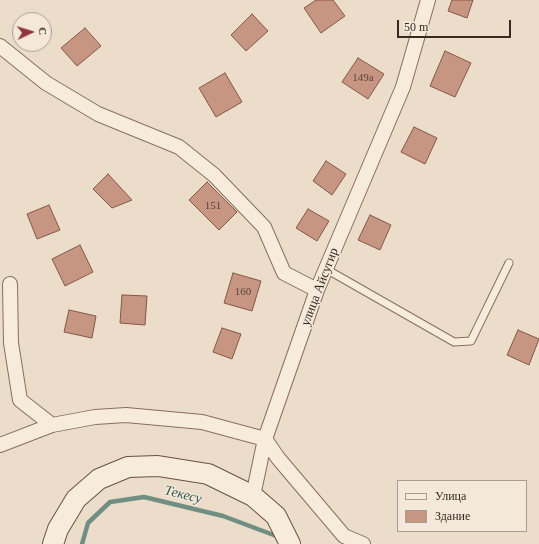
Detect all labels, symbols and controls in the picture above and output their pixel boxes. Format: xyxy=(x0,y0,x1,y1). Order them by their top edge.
north arrow xyxy=(12,12,52,52)
scale bar xyxy=(399,12,513,38)
text: 50 m xyxy=(404,20,428,34)
text: С xyxy=(37,27,49,36)
house number: 149а xyxy=(352,71,374,85)
house number: 151 xyxy=(205,199,221,213)
street label: улица Айсугир xyxy=(298,246,342,328)
house number: 160 xyxy=(235,285,251,299)
legend xyxy=(397,480,527,532)
water label: Текесу xyxy=(163,482,203,508)
text: Улица xyxy=(435,489,466,503)
text: Здание xyxy=(435,509,470,523)

